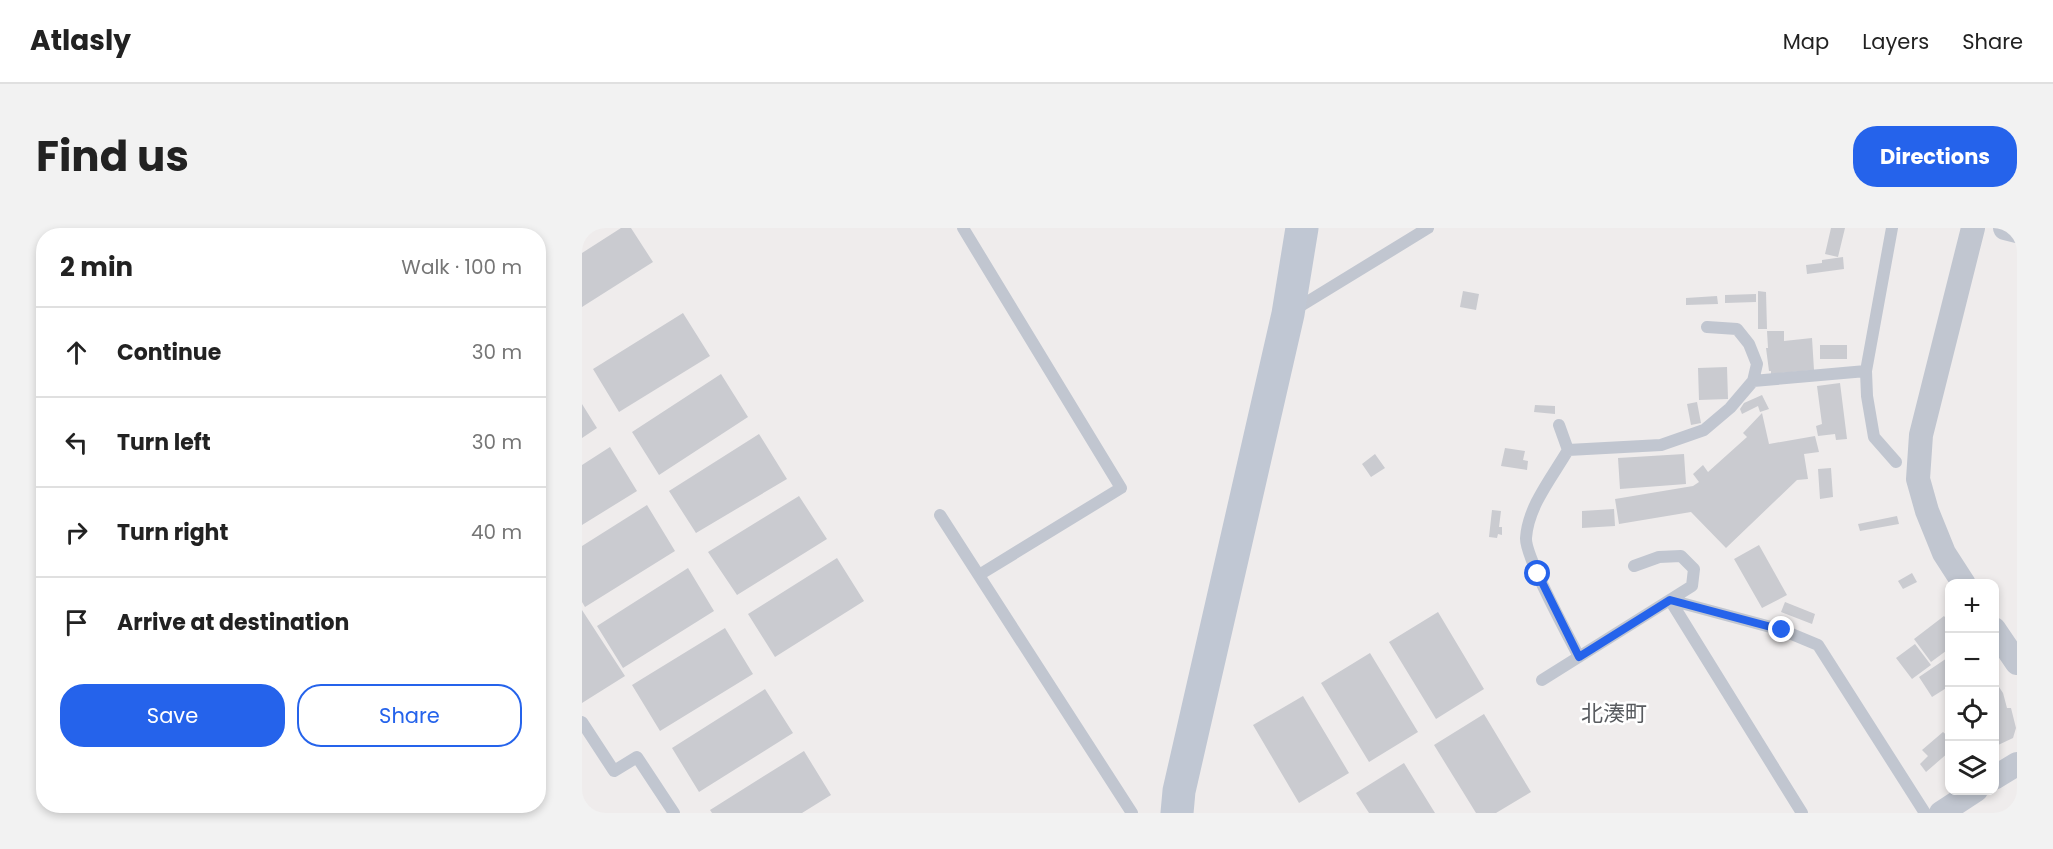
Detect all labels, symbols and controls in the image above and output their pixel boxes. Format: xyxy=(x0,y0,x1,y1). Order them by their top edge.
text: Atlasly xyxy=(30,21,131,60)
text: Map xyxy=(1783,27,1829,56)
text: Layers xyxy=(1862,27,1929,56)
text: Share xyxy=(1962,27,2023,56)
button: Directions xyxy=(1853,126,2017,187)
text: Find us xyxy=(36,127,189,186)
text: 2 min xyxy=(60,249,133,285)
text: Walk · 100 m xyxy=(401,253,522,281)
icon: ahead xyxy=(60,336,93,369)
text: Continue xyxy=(117,337,221,368)
text: 30 m xyxy=(472,338,522,366)
icon: left xyxy=(60,426,93,459)
text: Turn left xyxy=(117,427,211,458)
text: 30 m xyxy=(472,428,522,456)
icon: right xyxy=(60,516,93,549)
text: Turn right xyxy=(117,517,228,548)
text: 40 m xyxy=(471,518,522,546)
route start xyxy=(1524,560,1550,586)
map controls xyxy=(1945,579,1999,795)
button: + xyxy=(1945,579,1999,633)
icon: arrive xyxy=(60,606,93,639)
text: Arrive at destination xyxy=(117,607,349,638)
route end xyxy=(1768,616,1794,642)
button: − xyxy=(1945,633,1999,687)
button: Save xyxy=(60,684,285,747)
button: Share xyxy=(297,684,522,747)
button: locate xyxy=(1945,687,1999,741)
district label: 北湊町 xyxy=(1581,698,1647,729)
button: layers xyxy=(1945,741,1999,795)

